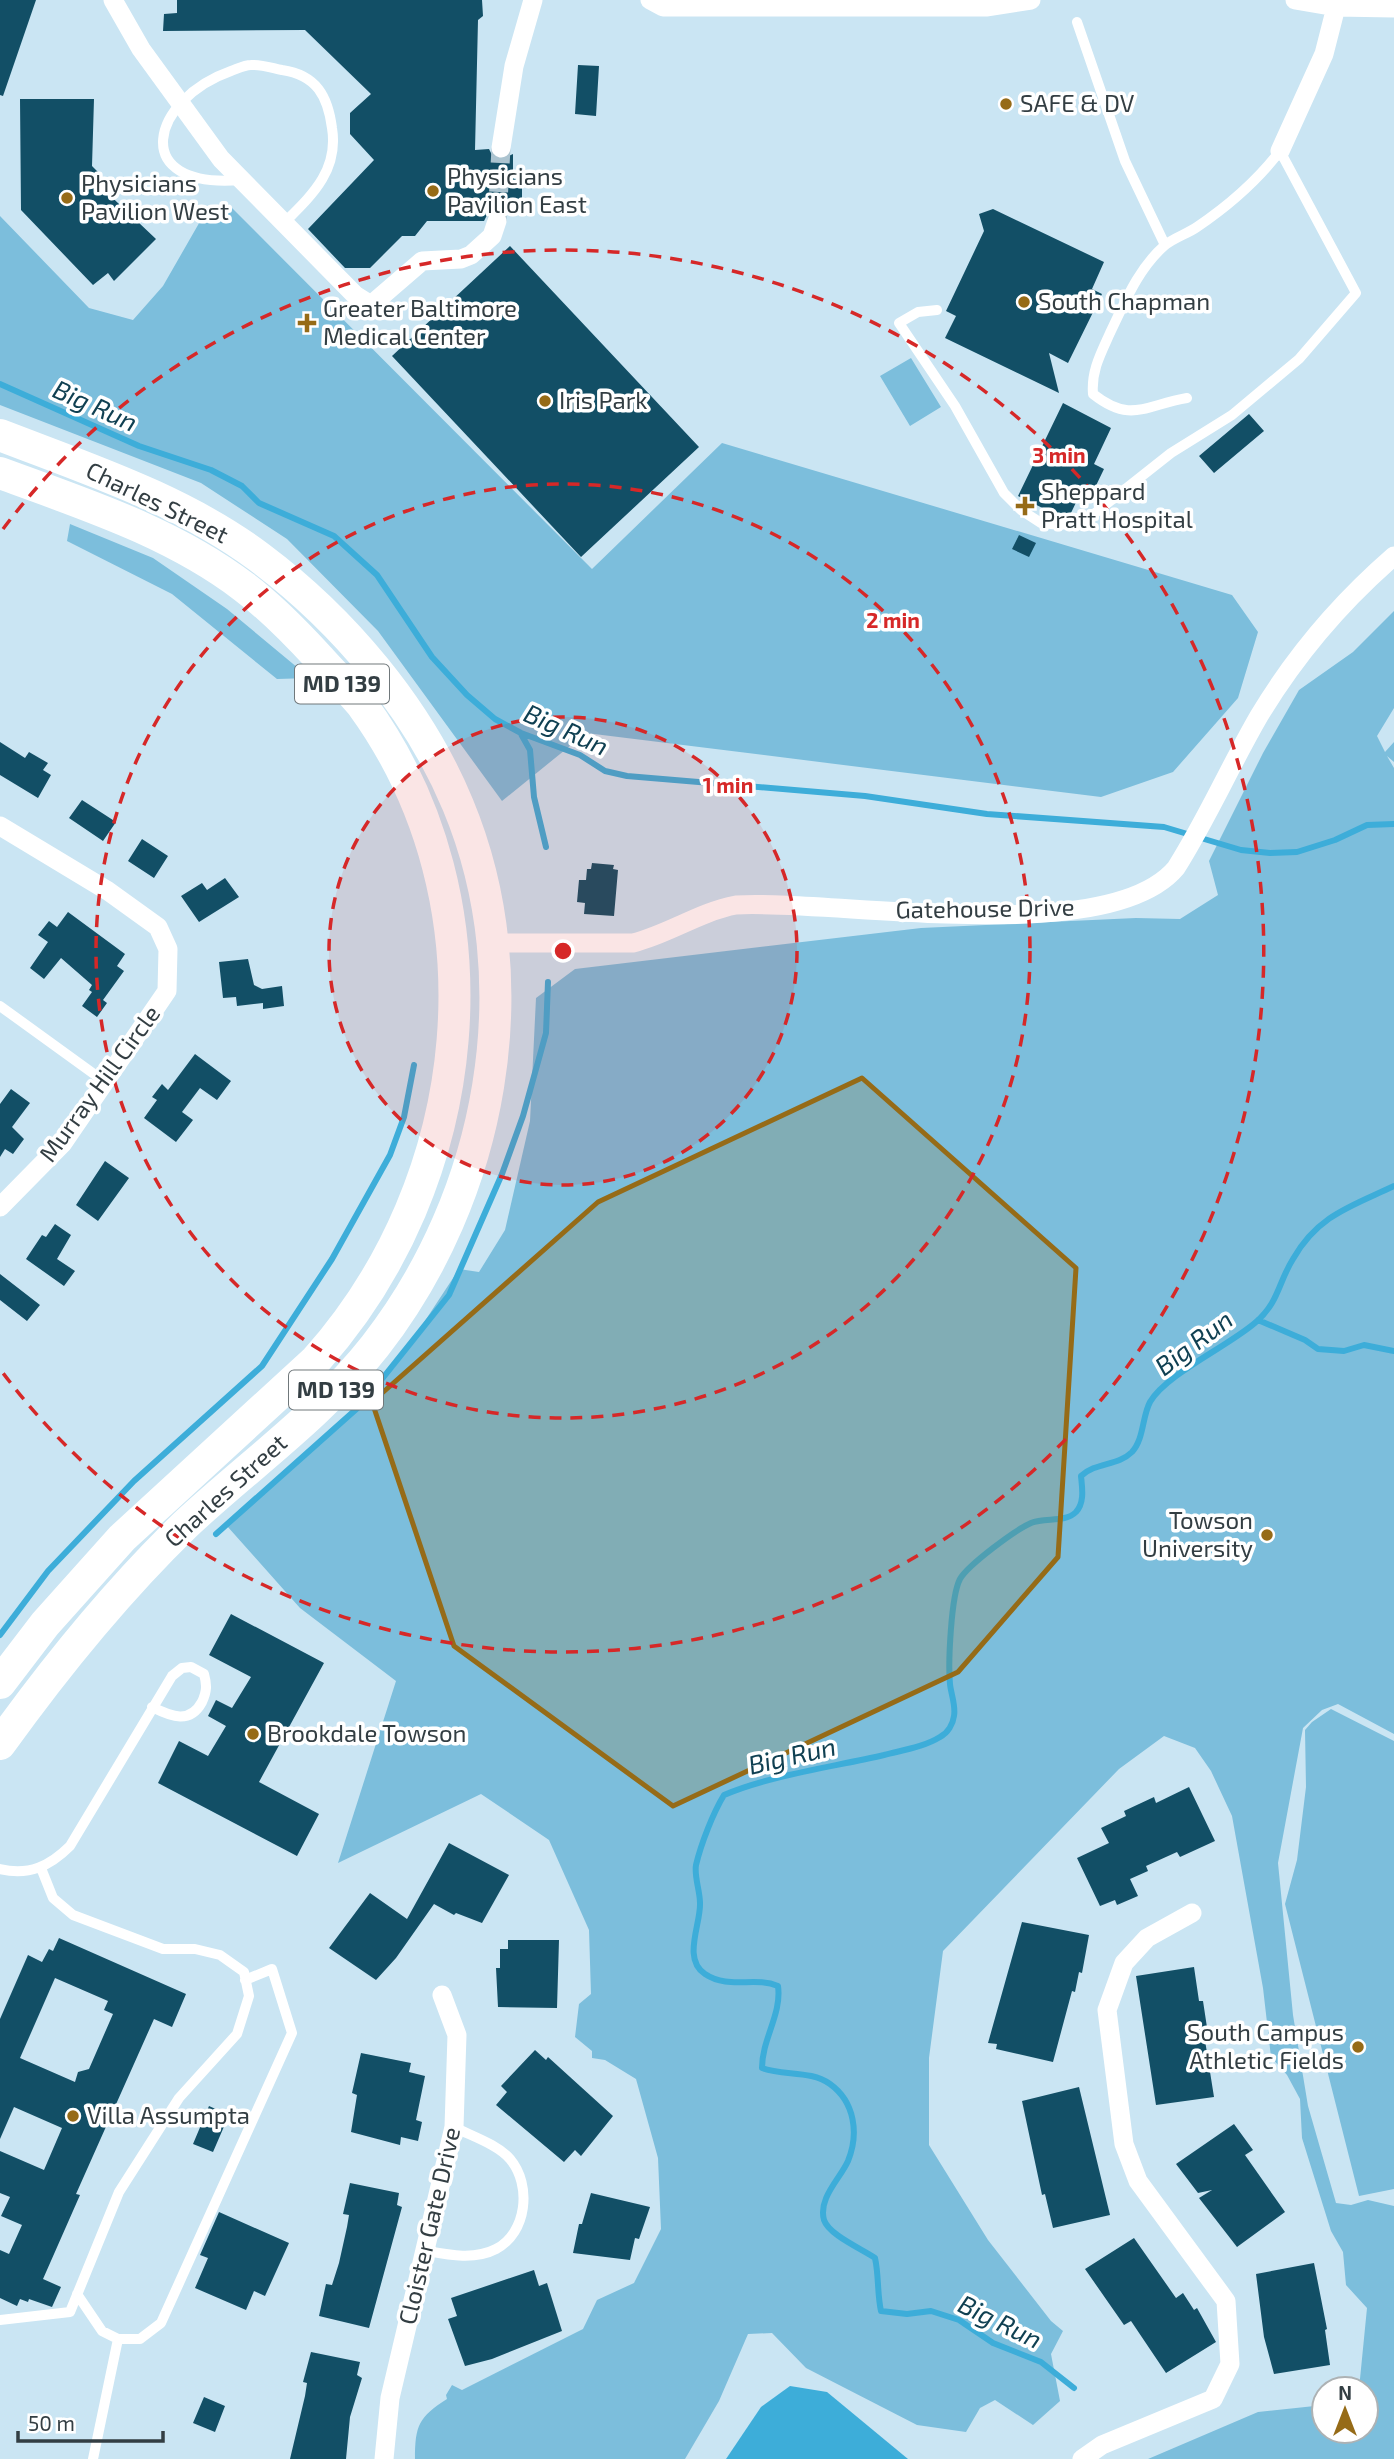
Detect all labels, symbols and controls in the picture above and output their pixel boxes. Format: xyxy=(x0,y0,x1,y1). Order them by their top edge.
place label: SAFE & DV xyxy=(1020,88,1135,117)
marker: SAFE & DV xyxy=(998,96,1014,112)
place label: Physicians Pavilion East xyxy=(447,161,587,218)
place label: Physicians Pavilion West xyxy=(81,168,229,225)
marker: Physicians Pavilion East xyxy=(425,183,441,199)
marker: Physicians Pavilion West xyxy=(59,190,75,206)
place label: South Chapman xyxy=(1038,286,1210,315)
place label: Greater Baltimore Medical Center xyxy=(323,293,517,350)
marker: South Chapman xyxy=(1016,294,1032,310)
marker: Greater Baltimore Medical Center xyxy=(297,313,317,333)
water label: Big Run xyxy=(49,372,143,437)
place label: Iris Park xyxy=(559,385,648,414)
marker: Iris Park xyxy=(537,393,553,409)
text: 3 min xyxy=(1032,442,1086,467)
street label: Charles Street xyxy=(82,455,234,549)
place label: Sheppard Pratt Hospital xyxy=(1041,476,1193,533)
marker: Sheppard Pratt Hospital xyxy=(1015,496,1035,516)
text: 2 min xyxy=(866,607,920,632)
road number: MD 139 xyxy=(295,664,389,704)
water label: Big Run xyxy=(520,696,614,761)
text: 1 min xyxy=(703,772,753,797)
street label: Gatehouse Drive xyxy=(895,891,1075,924)
centre of rings xyxy=(551,939,575,963)
street label: Murray Hill Circle xyxy=(32,999,165,1167)
water label: Big Run xyxy=(1148,1303,1238,1381)
road number: MD 139 xyxy=(289,1371,383,1410)
street label: Charles Street xyxy=(158,1427,292,1552)
place label: Towson University xyxy=(1142,1505,1253,1562)
marker: Towson University xyxy=(1259,1527,1275,1543)
place label: Brookdale Towson xyxy=(267,1718,466,1747)
marker: Brookdale Towson xyxy=(245,1726,261,1742)
water label: Big Run xyxy=(745,1729,839,1780)
place label: South Campus Athletic Fields xyxy=(1187,2017,1344,2074)
marker: South Campus Athletic Fields xyxy=(1350,2039,1366,2055)
place label: Villa Assumpta xyxy=(87,2100,250,2129)
marker: Villa Assumpta xyxy=(65,2108,81,2124)
street label: Cloister Gate Drive xyxy=(392,2124,465,2327)
water label: Big Run xyxy=(954,2287,1047,2354)
north arrow xyxy=(1310,2375,1380,2445)
text: N xyxy=(1338,2381,1352,2404)
scale bar xyxy=(18,2400,163,2444)
text: 50 m xyxy=(28,2410,75,2435)

